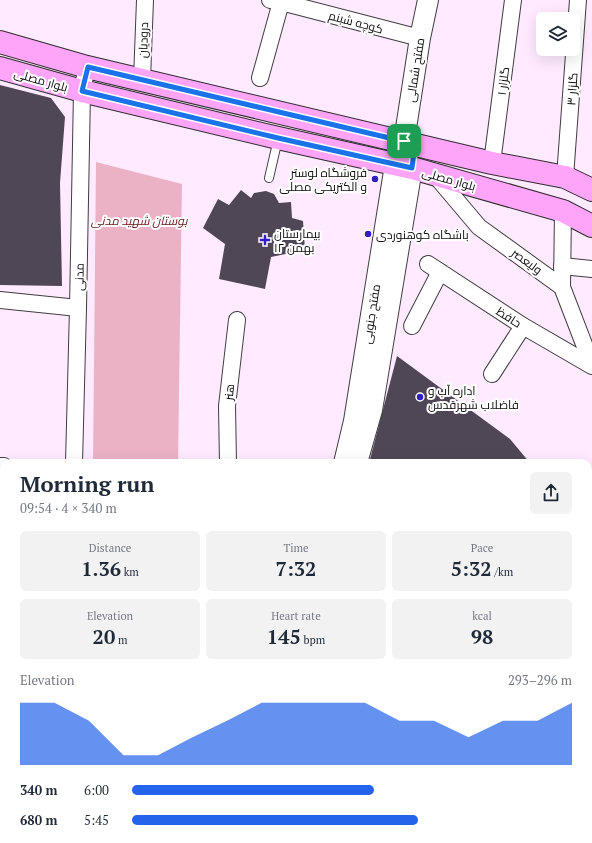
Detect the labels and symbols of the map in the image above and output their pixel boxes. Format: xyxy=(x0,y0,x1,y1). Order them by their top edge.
street label: کوچه شبنم xyxy=(327,8,385,38)
street label: درودیان xyxy=(135,22,151,58)
street label: مفتح شمالی xyxy=(403,37,428,103)
street label: بلوار مصلی xyxy=(12,65,70,95)
street label: گلزار ۱ xyxy=(494,66,512,96)
street label: گلزار ۳ xyxy=(563,72,581,106)
pin xyxy=(387,124,421,158)
street label: بلوار مصلی xyxy=(420,164,478,194)
place label: فروشگاه لوستر و الکتریکی مصلی xyxy=(279,165,367,194)
marker: فروشگاه لوستر و الکتریکی مصلی xyxy=(370,174,380,184)
park label: بوستان شهید مدنی xyxy=(91,213,188,228)
place label: بیمارستان ۱۲ بهمن xyxy=(274,226,321,255)
place label: باشگاه کوهنوردی xyxy=(376,227,469,242)
marker: باشگاه کوهنوردی xyxy=(363,229,373,239)
marker: بیمارستان ۱۲ بهمن xyxy=(259,234,271,246)
street label: ولیعصر xyxy=(508,244,545,277)
street label: مدنی xyxy=(71,263,87,291)
street label: مفتح جنوبی xyxy=(359,283,384,345)
street label: حافظ xyxy=(494,303,524,331)
street label: هنر xyxy=(221,383,237,402)
place label: اداره آب و فاضلاب شهرقدس xyxy=(428,383,519,412)
marker: اداره آب و فاضلاب شهرقدس xyxy=(415,392,425,402)

